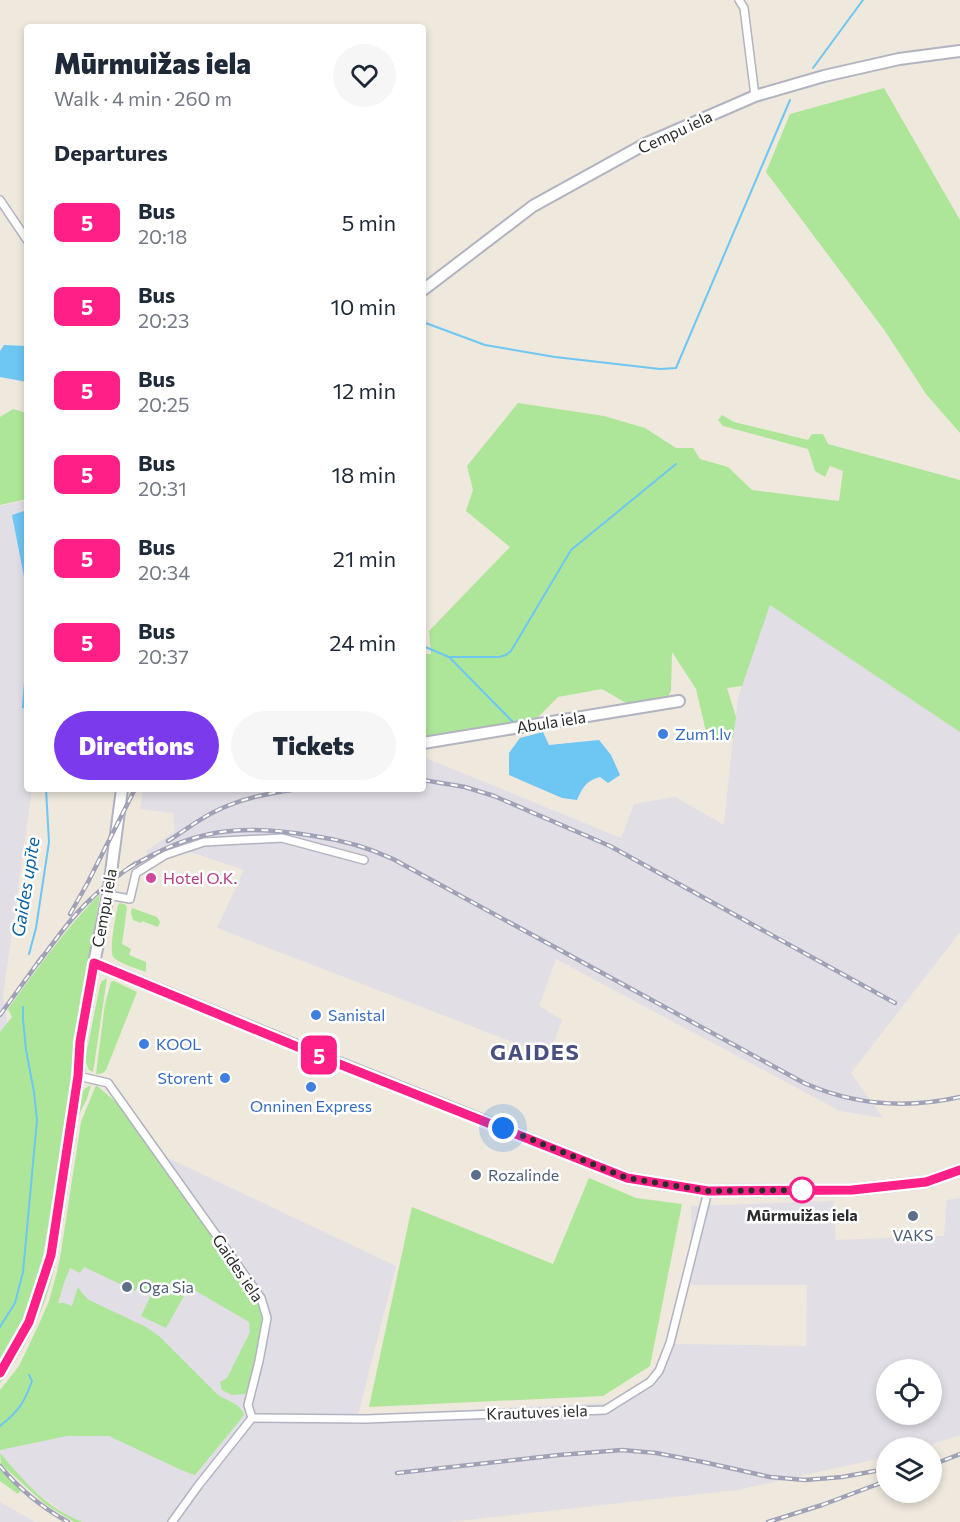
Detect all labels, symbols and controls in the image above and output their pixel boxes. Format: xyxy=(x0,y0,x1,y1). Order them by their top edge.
button: heart xyxy=(333,44,396,107)
text: Mūrmuižas iela xyxy=(54,46,251,80)
text: Walk · 4 min · 260 m xyxy=(54,86,232,110)
street label: Cempu iela xyxy=(635,106,715,157)
text: Departures xyxy=(54,139,168,166)
text: Bus xyxy=(138,197,175,224)
text: 5 min xyxy=(342,209,396,236)
text: 5 xyxy=(81,210,93,235)
text: 20:18 xyxy=(138,224,188,248)
text: Bus xyxy=(138,281,175,308)
text: 10 min xyxy=(331,293,396,320)
text: 5 xyxy=(81,294,93,319)
text: 20:23 xyxy=(138,308,189,332)
text: Bus xyxy=(138,365,175,392)
text: 12 min xyxy=(333,377,396,404)
text: 5 xyxy=(81,378,93,403)
text: 20:25 xyxy=(138,392,189,416)
text: Bus xyxy=(138,449,175,476)
text: 18 min xyxy=(332,461,396,488)
text: 5 xyxy=(81,462,93,487)
text: 20:31 xyxy=(138,476,187,500)
text: Bus xyxy=(138,533,175,560)
text: 21 min xyxy=(333,545,396,572)
text: 5 xyxy=(81,546,93,571)
text: 20:34 xyxy=(138,560,190,584)
text: Bus xyxy=(138,617,175,644)
text: 24 min xyxy=(329,629,396,656)
text: 5 xyxy=(81,630,93,655)
text: 20:37 xyxy=(138,644,189,668)
street label: Abula iela xyxy=(515,707,587,736)
button: Directions xyxy=(54,711,219,780)
button: Tickets xyxy=(231,711,396,780)
place label: Zum1.lv xyxy=(675,724,732,743)
marker: Zum1.lv xyxy=(656,727,670,741)
water label: Gaides upīte xyxy=(6,835,44,938)
street label: Cempu iela xyxy=(87,867,120,949)
place label: Hotel O.K. xyxy=(163,868,237,887)
marker: Hotel O.K. xyxy=(144,871,158,885)
place label: Sanistal xyxy=(328,1005,385,1024)
marker: Sanistal xyxy=(309,1008,323,1022)
place label: KOOL xyxy=(156,1034,202,1053)
line badge: 5 xyxy=(300,1036,338,1074)
marker: KOOL xyxy=(137,1037,151,1051)
district label: GAIDES xyxy=(490,1038,580,1065)
text: 5 xyxy=(313,1043,325,1068)
place label: Storent xyxy=(157,1068,213,1087)
marker: Storent xyxy=(218,1071,232,1085)
marker: Onninen Express xyxy=(304,1080,318,1094)
place label: Onninen Express xyxy=(250,1096,372,1115)
your location xyxy=(488,1113,518,1143)
place label: Rozalinde xyxy=(488,1165,559,1184)
marker: Rozalinde xyxy=(469,1168,483,1182)
marker: Mūrmuižas iela xyxy=(789,1177,815,1203)
place label: Mūrmuižas iela xyxy=(746,1205,858,1224)
marker: VAKS xyxy=(906,1209,920,1223)
place label: VAKS xyxy=(893,1225,933,1244)
street label: Gaides iela xyxy=(209,1230,268,1305)
place label: Oga Sia xyxy=(139,1277,194,1296)
marker: Oga Sia xyxy=(120,1280,134,1294)
map controls xyxy=(876,1359,942,1503)
button: locate xyxy=(876,1359,942,1425)
street label: Krautuves iela xyxy=(486,1400,588,1423)
button: layers xyxy=(876,1437,942,1503)

